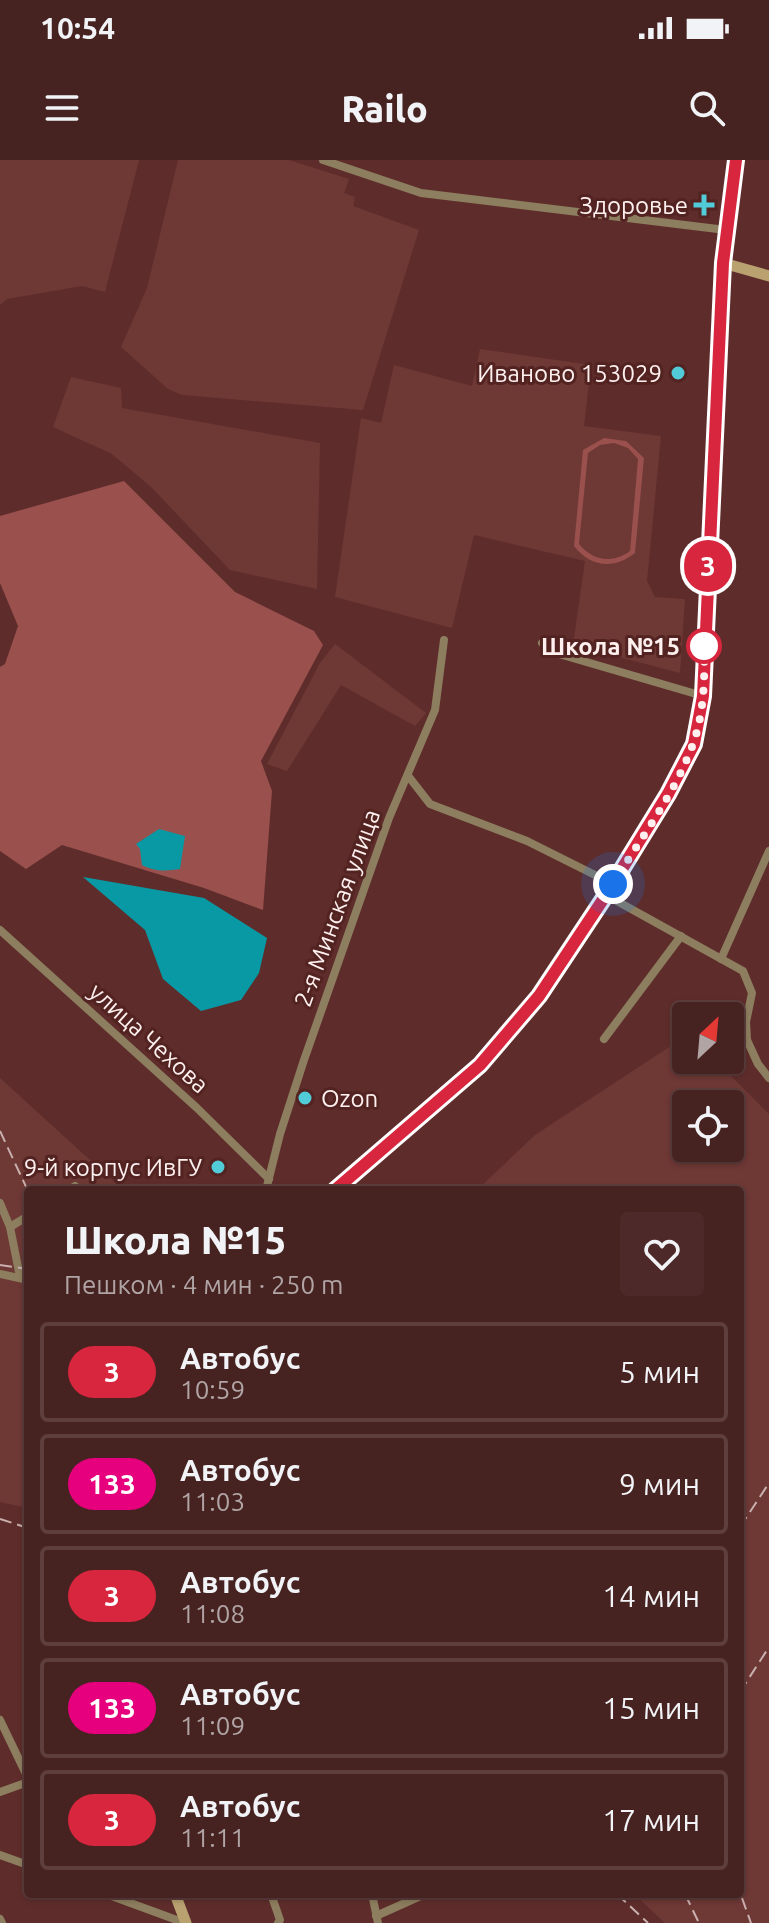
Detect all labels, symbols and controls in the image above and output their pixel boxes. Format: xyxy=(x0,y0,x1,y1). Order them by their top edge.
text: 10:54 xyxy=(40,11,115,45)
icon: menu xyxy=(40,86,84,130)
icon: search xyxy=(685,86,729,130)
text: Railo xyxy=(341,88,428,129)
place label: Здоровье xyxy=(579,192,688,219)
marker: Здоровье xyxy=(695,196,713,214)
place label: Иваново 153029 xyxy=(477,360,662,387)
marker: Иваново 153029 xyxy=(669,364,687,382)
line badge: 3 xyxy=(682,540,734,592)
text: 3 xyxy=(700,550,716,581)
marker: Школа №15 xyxy=(687,629,721,663)
place label: Школа №15 xyxy=(541,633,680,660)
street label: 2-я Минская улица xyxy=(289,806,385,1010)
your location xyxy=(593,864,633,904)
street label: улица Чехова xyxy=(84,978,214,1098)
north arrow xyxy=(672,1002,744,1074)
map controls xyxy=(672,1002,744,1162)
place label: Ozon xyxy=(321,1085,378,1112)
marker: Ozon xyxy=(296,1089,314,1107)
button: locate xyxy=(672,1090,744,1162)
place label: 9-й корпус ИвГУ xyxy=(24,1154,202,1181)
marker: 9-й корпус ИвГУ xyxy=(209,1158,227,1176)
button: heart xyxy=(620,1212,704,1296)
text: Школа №15 xyxy=(64,1219,286,1261)
text: Пешком · 4 мин · 250 m xyxy=(64,1270,343,1299)
text: Автобус xyxy=(180,1341,300,1375)
text: 5 мин xyxy=(619,1355,700,1389)
text: 3 xyxy=(104,1356,120,1387)
text: 10:59 xyxy=(180,1375,245,1404)
text: Автобус xyxy=(180,1453,300,1487)
text: 9 мин xyxy=(619,1467,700,1501)
text: 133 xyxy=(88,1468,136,1499)
text: 11:03 xyxy=(180,1487,245,1516)
text: Автобус xyxy=(180,1565,300,1599)
text: 14 мин xyxy=(602,1579,700,1613)
text: 3 xyxy=(104,1580,120,1611)
text: 11:08 xyxy=(180,1599,245,1628)
text: Автобус xyxy=(180,1677,300,1711)
text: 15 мин xyxy=(602,1691,700,1725)
text: 133 xyxy=(88,1692,136,1723)
text: 11:09 xyxy=(180,1711,245,1740)
text: Автобус xyxy=(180,1789,300,1823)
text: 17 мин xyxy=(602,1803,700,1837)
text: 3 xyxy=(104,1804,120,1835)
text: 11:11 xyxy=(180,1823,245,1852)

